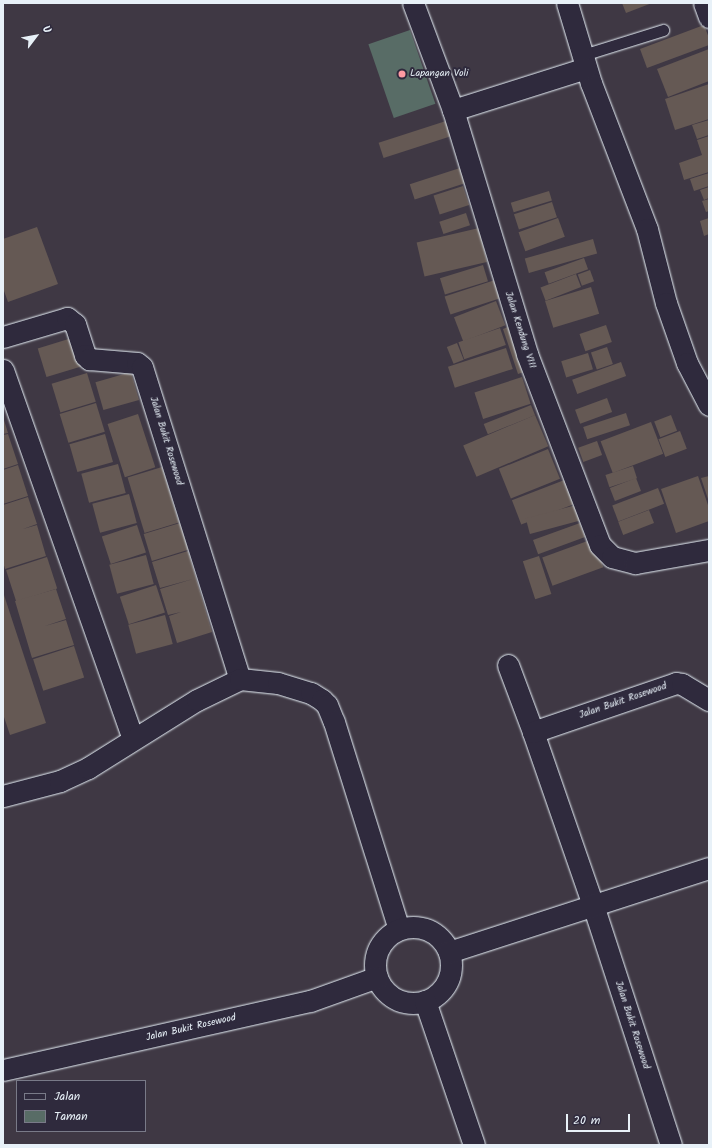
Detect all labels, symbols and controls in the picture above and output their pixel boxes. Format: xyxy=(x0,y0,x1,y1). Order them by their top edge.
north arrow xyxy=(16,16,56,56)
text: U xyxy=(37,22,56,37)
place label: Lapangan Voli xyxy=(410,68,468,80)
marker: Lapangan Voli xyxy=(397,69,407,79)
street label: Jalan Kendung VIII xyxy=(502,290,538,370)
street label: Jalan Bukit Rosewood xyxy=(147,395,185,487)
street label: Jalan Bukit Rosewood xyxy=(578,680,668,722)
street label: Jalan Bukit Rosewood xyxy=(612,979,652,1071)
street label: Jalan Bukit Rosewood xyxy=(145,1012,237,1044)
legend xyxy=(16,1080,146,1132)
text: Jalan xyxy=(54,1087,80,1106)
scale bar xyxy=(568,1106,632,1132)
text: Taman xyxy=(54,1107,88,1126)
text: 20 m xyxy=(573,1111,600,1130)

